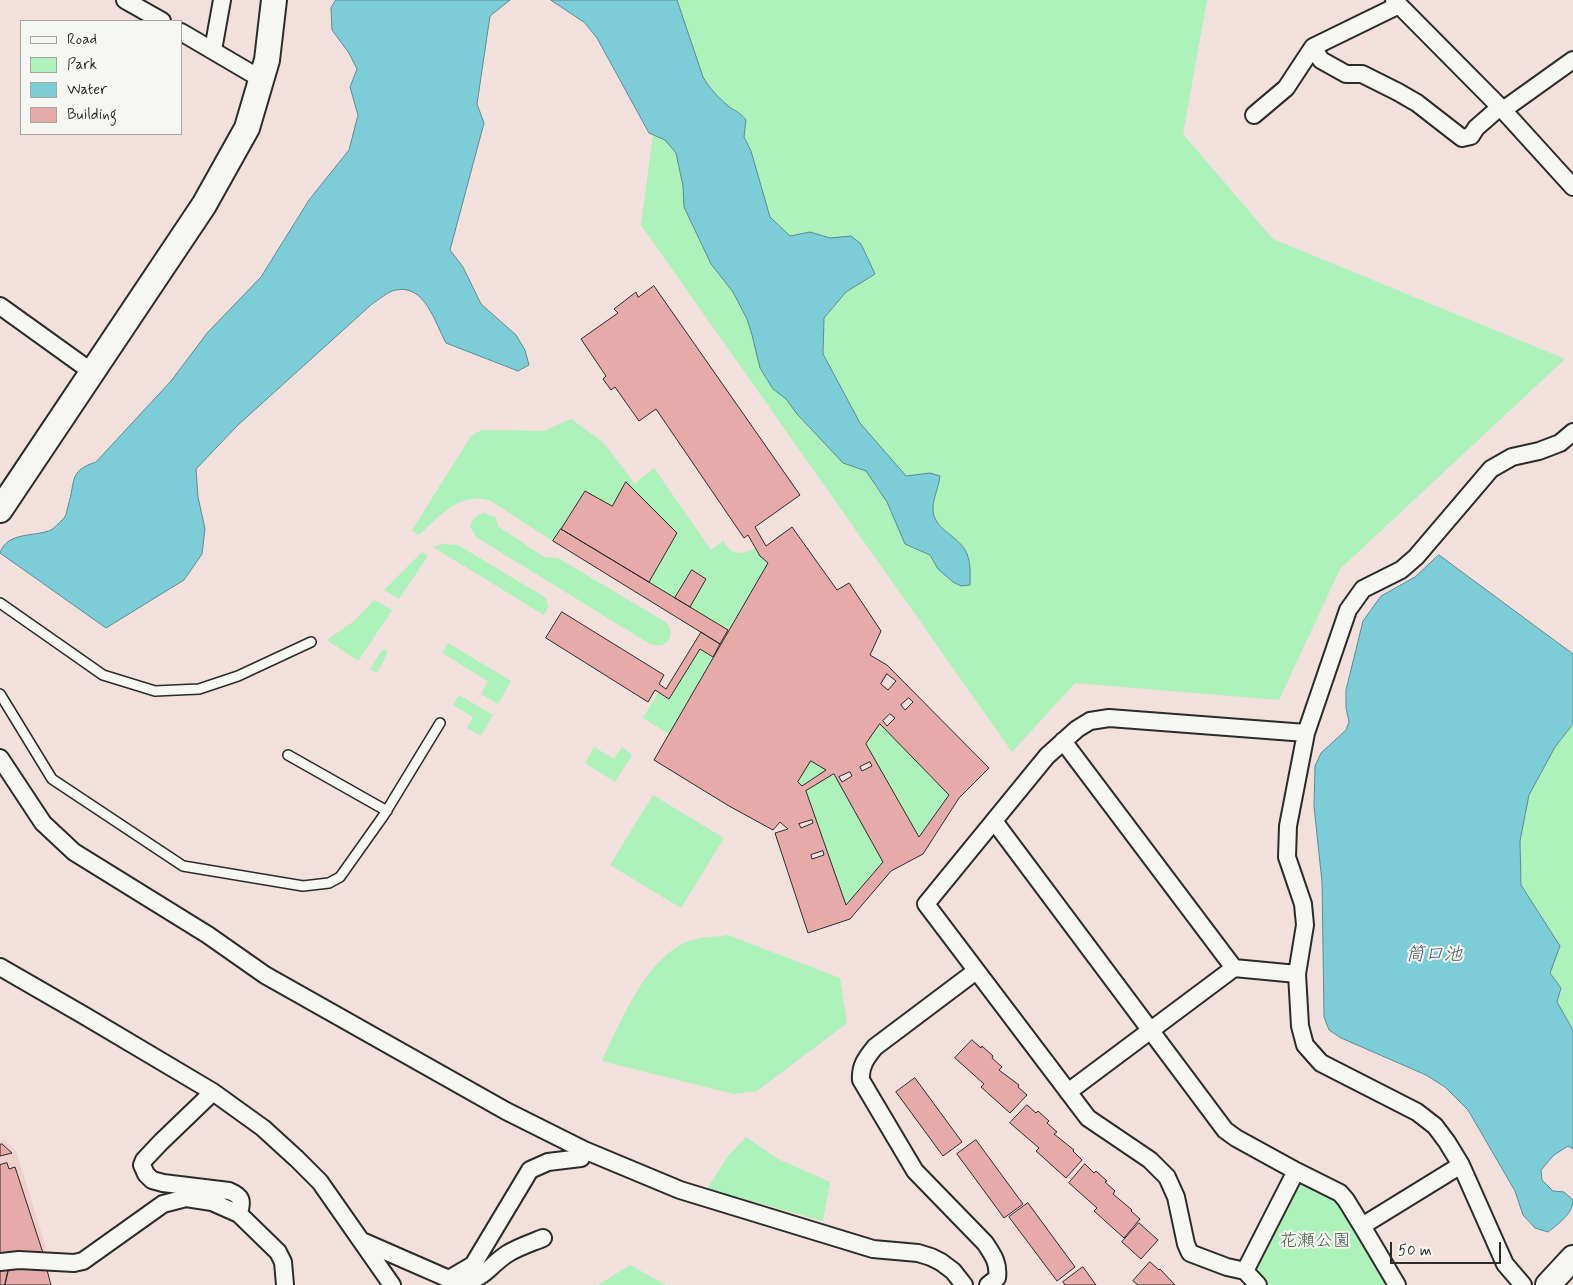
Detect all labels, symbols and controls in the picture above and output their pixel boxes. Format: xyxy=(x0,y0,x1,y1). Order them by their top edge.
legend xyxy=(20,20,182,135)
text: Road xyxy=(67,30,97,50)
text: Park xyxy=(67,55,97,75)
text: Water xyxy=(67,80,107,100)
text: Building xyxy=(67,105,117,125)
water label: 筒口池 xyxy=(1406,945,1462,967)
park label: 花瀬公園 xyxy=(1279,1231,1351,1253)
scale bar xyxy=(1393,1232,1504,1264)
text: 50 m xyxy=(1398,1241,1432,1261)

